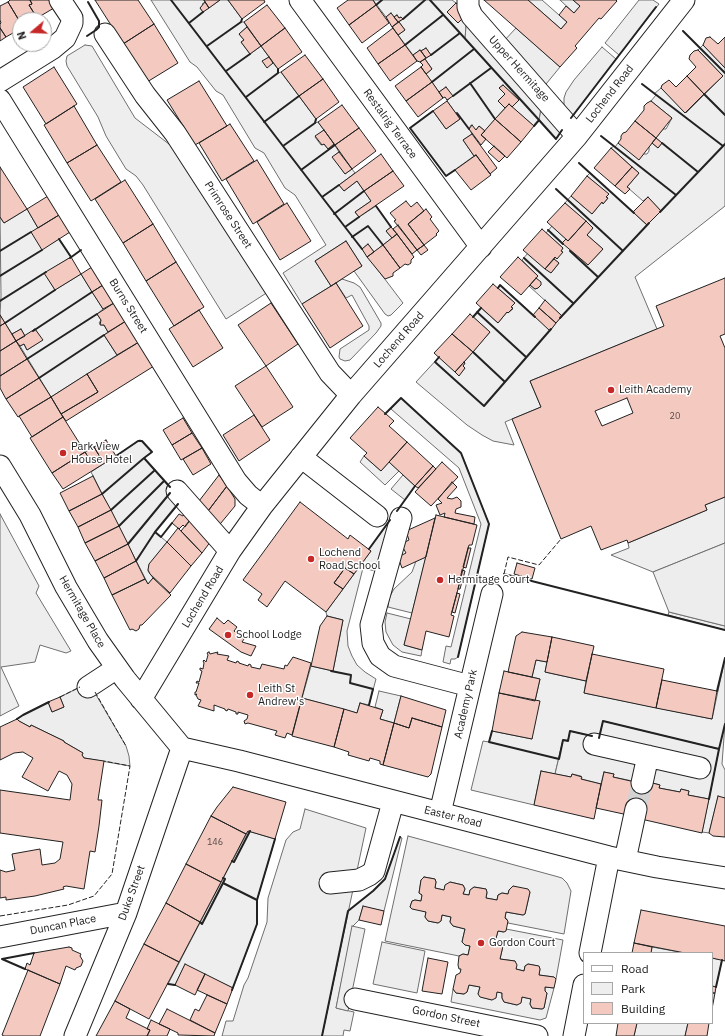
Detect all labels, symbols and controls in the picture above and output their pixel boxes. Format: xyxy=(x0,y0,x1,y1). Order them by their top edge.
north arrow xyxy=(12,12,52,52)
text: N xyxy=(14,30,30,42)
street label: Upper Hermitage xyxy=(486,33,552,105)
street label: Lochend Road xyxy=(583,62,637,126)
street label: Restalrig Terrace xyxy=(360,86,420,162)
street label: Primrose Street xyxy=(201,179,255,251)
street label: Burns Street xyxy=(106,276,150,336)
street label: Lochend Road xyxy=(371,309,427,371)
place label: Leith Academy xyxy=(619,383,692,397)
marker: Leith Academy xyxy=(606,385,616,395)
house number: 20 xyxy=(670,411,680,421)
place label: Park View House Hotel xyxy=(71,440,132,466)
marker: Park View House Hotel xyxy=(58,448,68,458)
place label: Lochend Road School xyxy=(319,546,380,572)
marker: Lochend Road School xyxy=(306,554,316,564)
street label: Lochend Road xyxy=(179,564,227,630)
street label: Hermitage Place xyxy=(56,573,108,651)
place label: Hermitage Court xyxy=(448,573,529,587)
marker: Hermitage Court xyxy=(435,575,445,585)
place label: School Lodge xyxy=(236,628,302,642)
marker: School Lodge xyxy=(223,630,233,640)
street label: Academy Park xyxy=(452,668,480,740)
place label: Leith St Andrew's xyxy=(258,682,304,708)
marker: Leith St Andrew's xyxy=(245,690,255,700)
street label: Easter Road xyxy=(423,803,483,831)
house number: 146 xyxy=(207,837,223,847)
street label: Duke Street xyxy=(116,863,148,923)
street label: Duncan Place xyxy=(29,912,97,938)
place label: Gordon Court xyxy=(489,936,555,950)
marker: Gordon Court xyxy=(476,938,486,948)
legend xyxy=(583,952,713,1024)
text: Road xyxy=(621,961,649,976)
text: Park xyxy=(621,981,645,996)
text: Building xyxy=(621,1001,665,1016)
street label: Gordon Street xyxy=(411,1003,481,1031)

